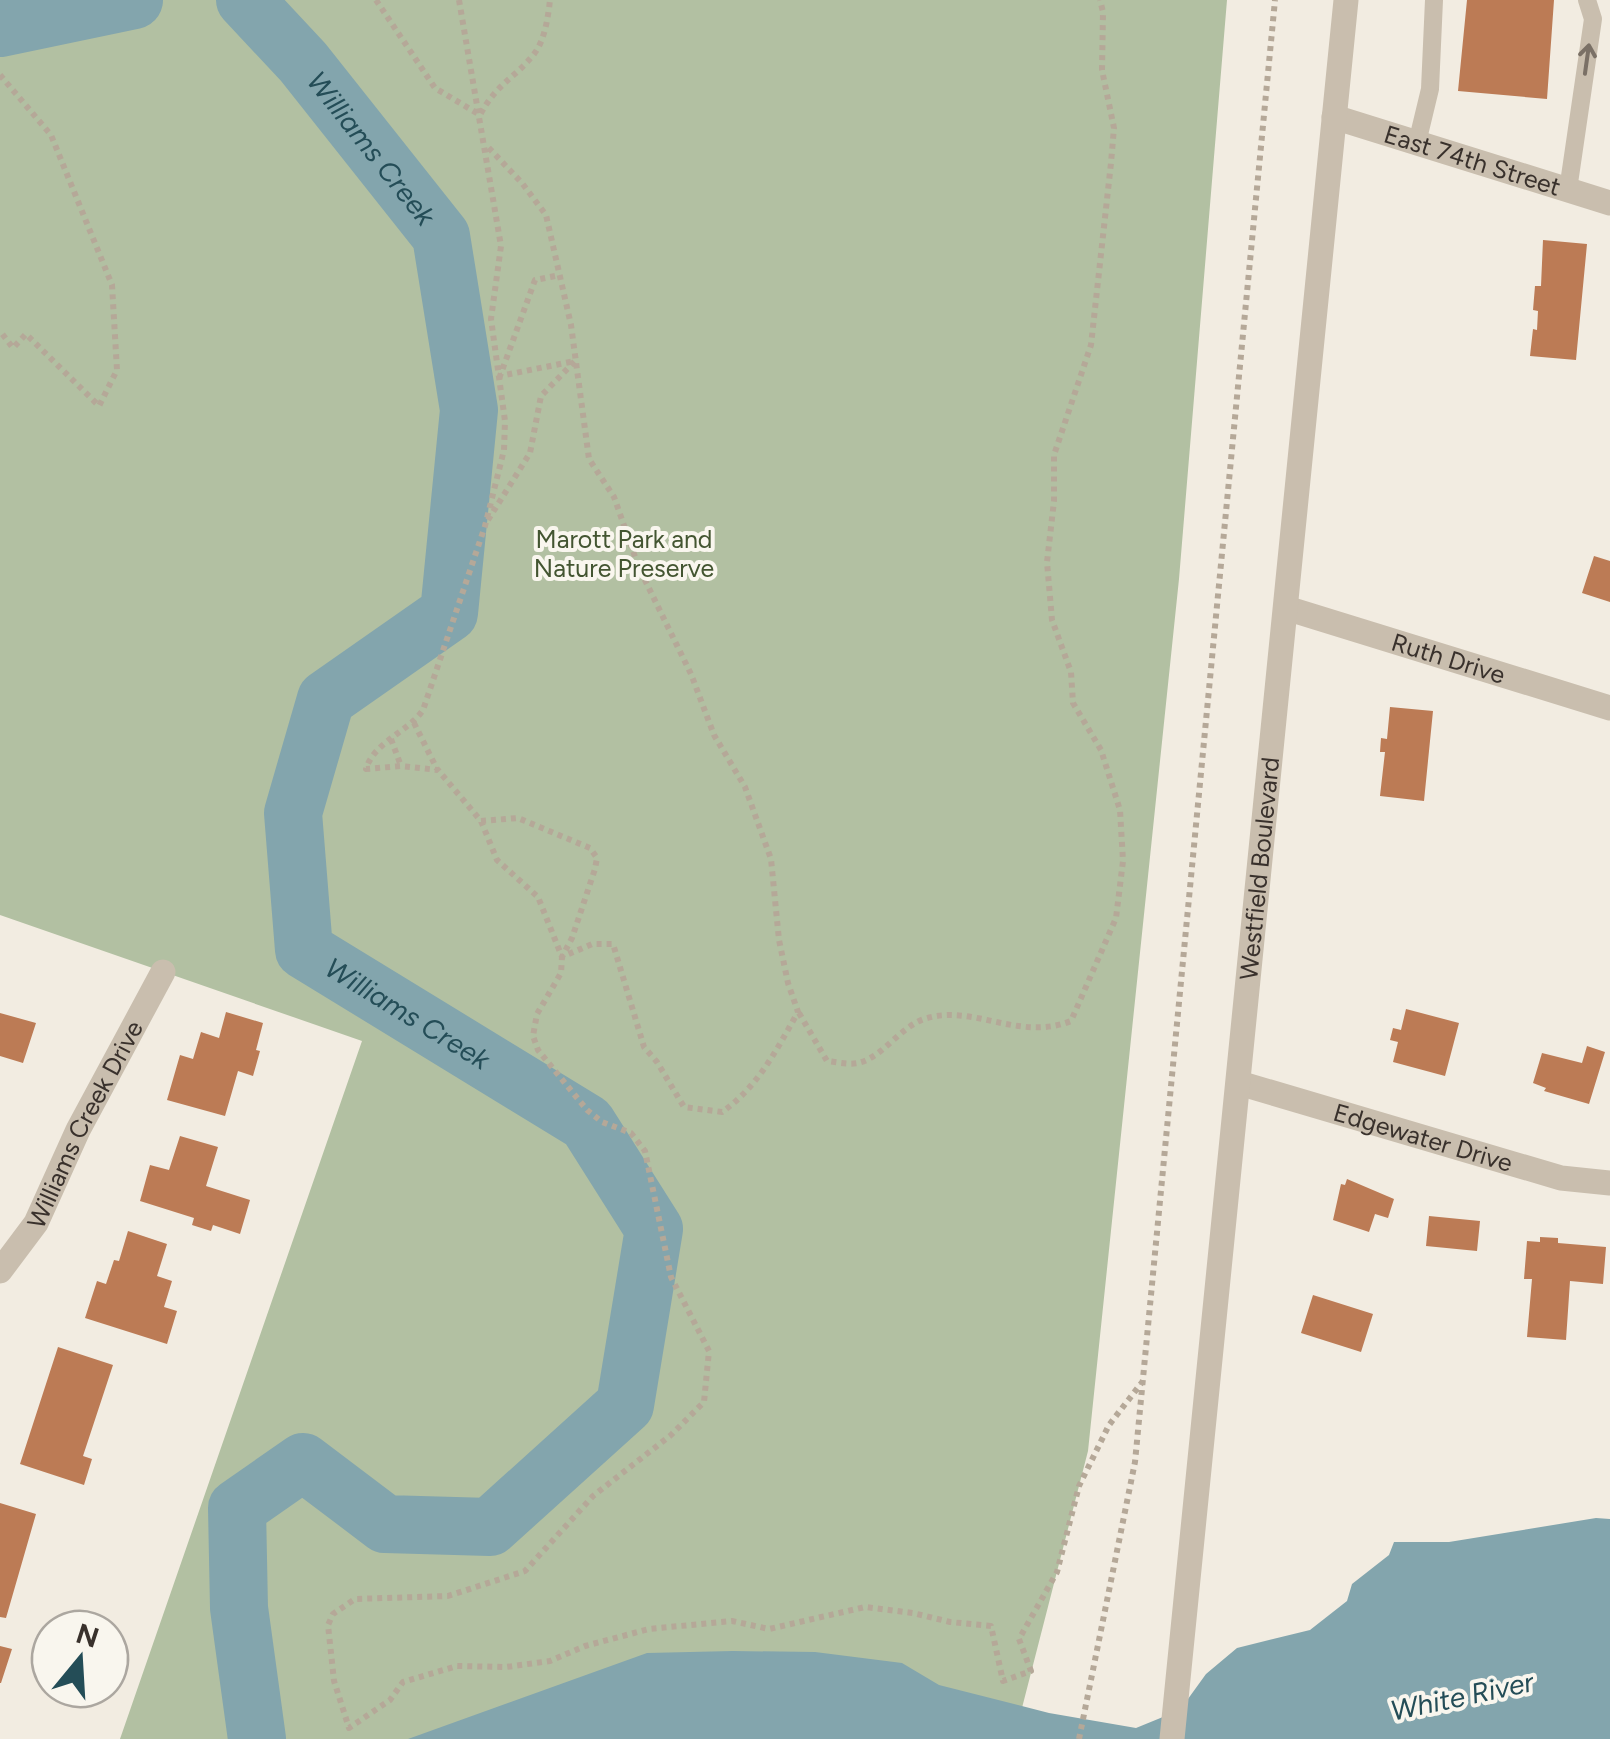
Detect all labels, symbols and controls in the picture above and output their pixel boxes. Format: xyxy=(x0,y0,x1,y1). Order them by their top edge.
one-way arrow xyxy=(1578,43,1597,75)
water label: Williams Creek xyxy=(300,65,444,233)
street label: East 74th Street xyxy=(1380,119,1564,202)
park label: Marott Park and Nature Preserve xyxy=(534,524,714,583)
street label: Ruth Drive xyxy=(1388,627,1509,690)
street label: Westfield Boulevard xyxy=(1233,755,1285,981)
water label: Williams Creek xyxy=(319,950,497,1077)
street label: Williams Creek Drive xyxy=(21,1015,149,1233)
street label: Edgewater Drive xyxy=(1330,1097,1516,1178)
north arrow xyxy=(30,1609,130,1709)
text: N xyxy=(72,1616,103,1655)
water label: White River xyxy=(1387,1664,1538,1728)

